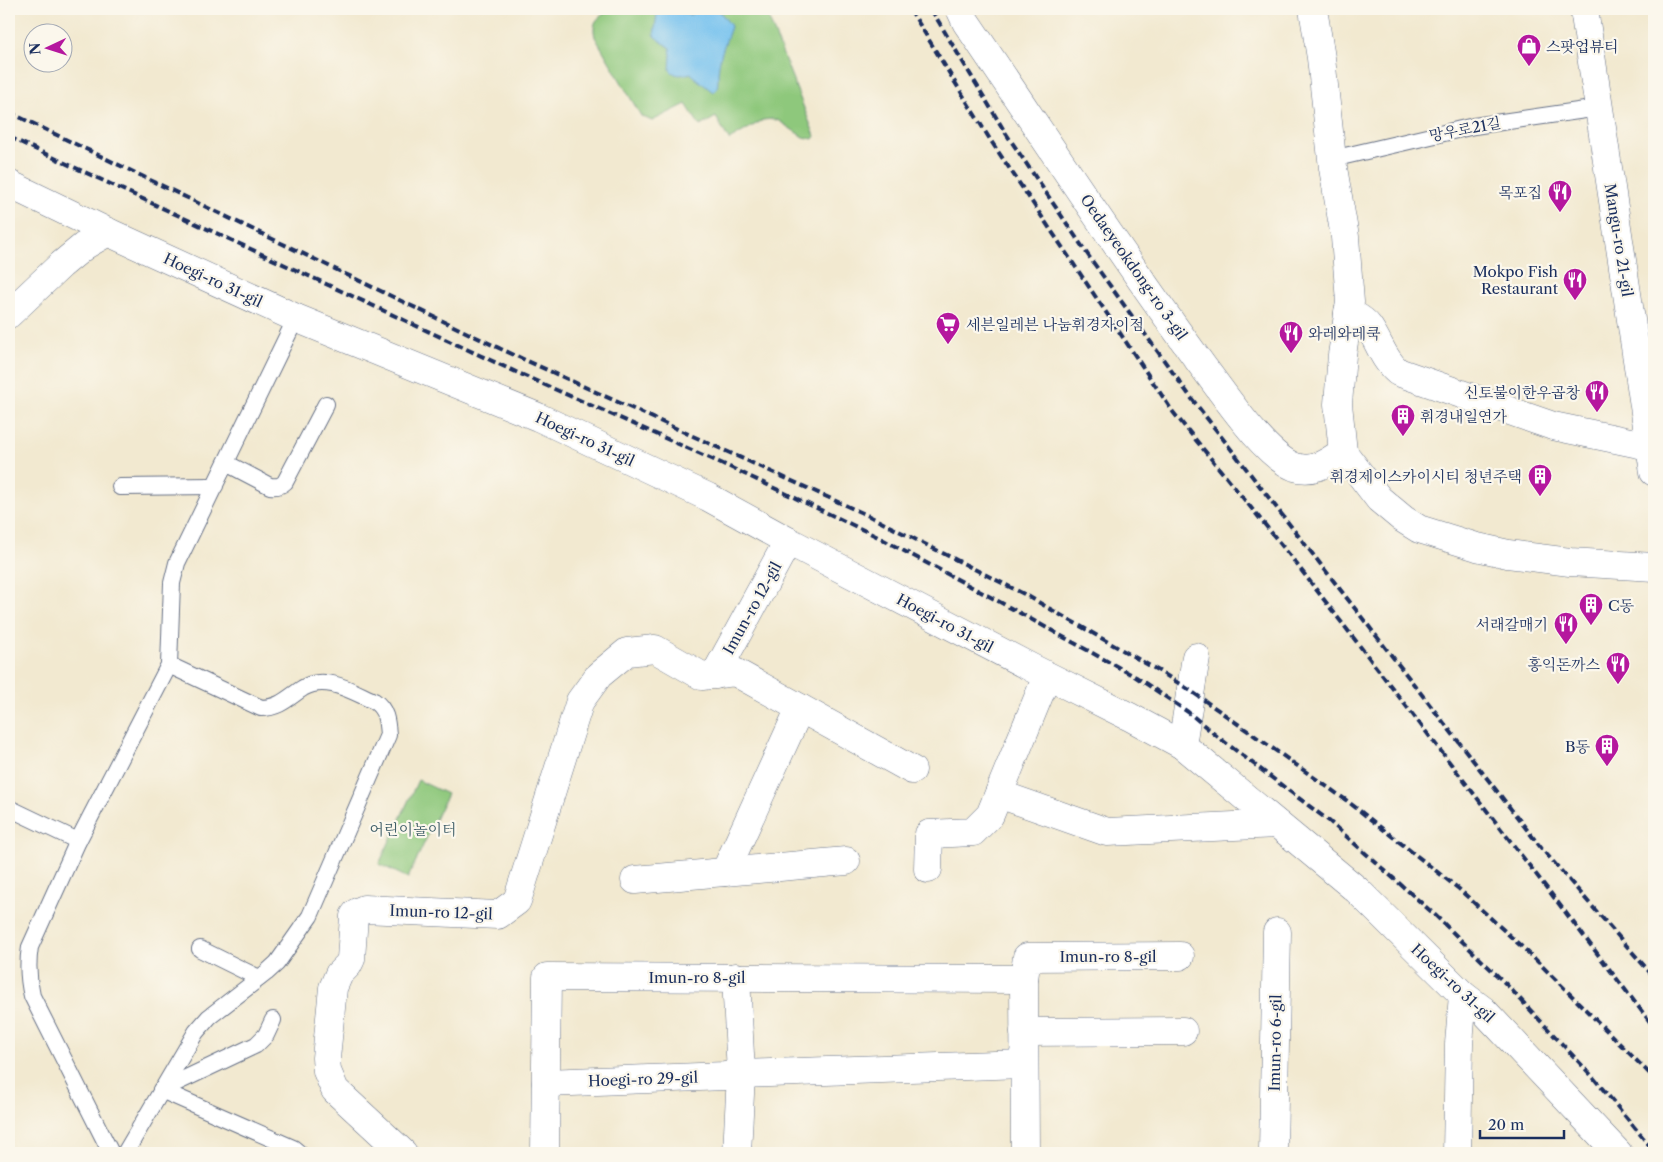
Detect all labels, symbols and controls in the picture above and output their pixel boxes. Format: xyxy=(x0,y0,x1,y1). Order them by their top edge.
north arrow xyxy=(22,22,72,72)
shop icon: 스팟업뷰티 xyxy=(1516,33,1542,67)
place label: 스팟업뷰티 xyxy=(1546,37,1618,56)
text: N xyxy=(26,42,44,56)
street label: 망우로21길 xyxy=(1427,113,1503,145)
restaurant icon: 목포집 xyxy=(1547,179,1573,213)
street label: Mangu-ro 21-gil xyxy=(1601,182,1637,299)
place label: 목포집 xyxy=(1499,183,1542,202)
street label: Oedaeyeokdong-ro 3-gil xyxy=(1076,190,1192,344)
street label: Hoegi-ro 31-gil xyxy=(160,249,266,311)
place label: Mokpo Fish Restaurant xyxy=(1473,262,1559,298)
restaurant icon: Mokpo Fish Restaurant xyxy=(1562,267,1588,301)
supermarket icon: 세븐일레븐 나눔휘경자이점 xyxy=(935,311,961,345)
place label: 세븐일레븐 나눔휘경자이점 xyxy=(966,315,1144,334)
restaurant icon: 와레와레쿡 xyxy=(1278,320,1304,354)
place label: 와레와레쿡 xyxy=(1308,324,1381,343)
restaurant icon: 신토불이한우곱창 xyxy=(1584,379,1610,413)
place label: 신토불이한우곱창 xyxy=(1464,383,1581,402)
building icon: 휘경내일연가 xyxy=(1390,403,1416,437)
place label: 휘경내일연가 xyxy=(1420,407,1507,426)
street label: Hoegi-ro 31-gil xyxy=(532,408,638,470)
building icon: 휘경제이스카이시티 청년주택 xyxy=(1527,463,1553,497)
place label: 휘경제이스카이시티 청년주택 xyxy=(1330,467,1522,486)
street label: Imun-ro 12-gil xyxy=(719,558,786,658)
street label: Hoegi-ro 31-gil xyxy=(893,589,997,657)
building icon: C동 xyxy=(1578,592,1604,626)
place label: C동 xyxy=(1608,596,1635,615)
restaurant icon: 서래갈매기 xyxy=(1553,611,1579,645)
place label: 서래갈매기 xyxy=(1476,615,1548,634)
restaurant icon: 홍익돈까스 xyxy=(1605,651,1631,685)
place label: 홍익돈까스 xyxy=(1528,655,1601,674)
building icon: B동 xyxy=(1594,733,1620,767)
place label: B동 xyxy=(1565,737,1591,756)
park label: 어린이놀이터 xyxy=(370,820,456,839)
street label: Imun-ro 12-gil xyxy=(389,901,493,923)
street label: Hoegi-ro 31-gil xyxy=(1407,940,1499,1027)
street label: Imun-ro 8-gil xyxy=(1059,947,1157,966)
street label: Imun-ro 8-gil xyxy=(648,968,746,987)
street label: Imun-ro 6-gil xyxy=(1265,994,1285,1092)
street label: Hoegi-ro 29-gil xyxy=(588,1068,699,1090)
scale bar xyxy=(1480,1107,1564,1139)
text: 20 m xyxy=(1488,1115,1524,1134)

